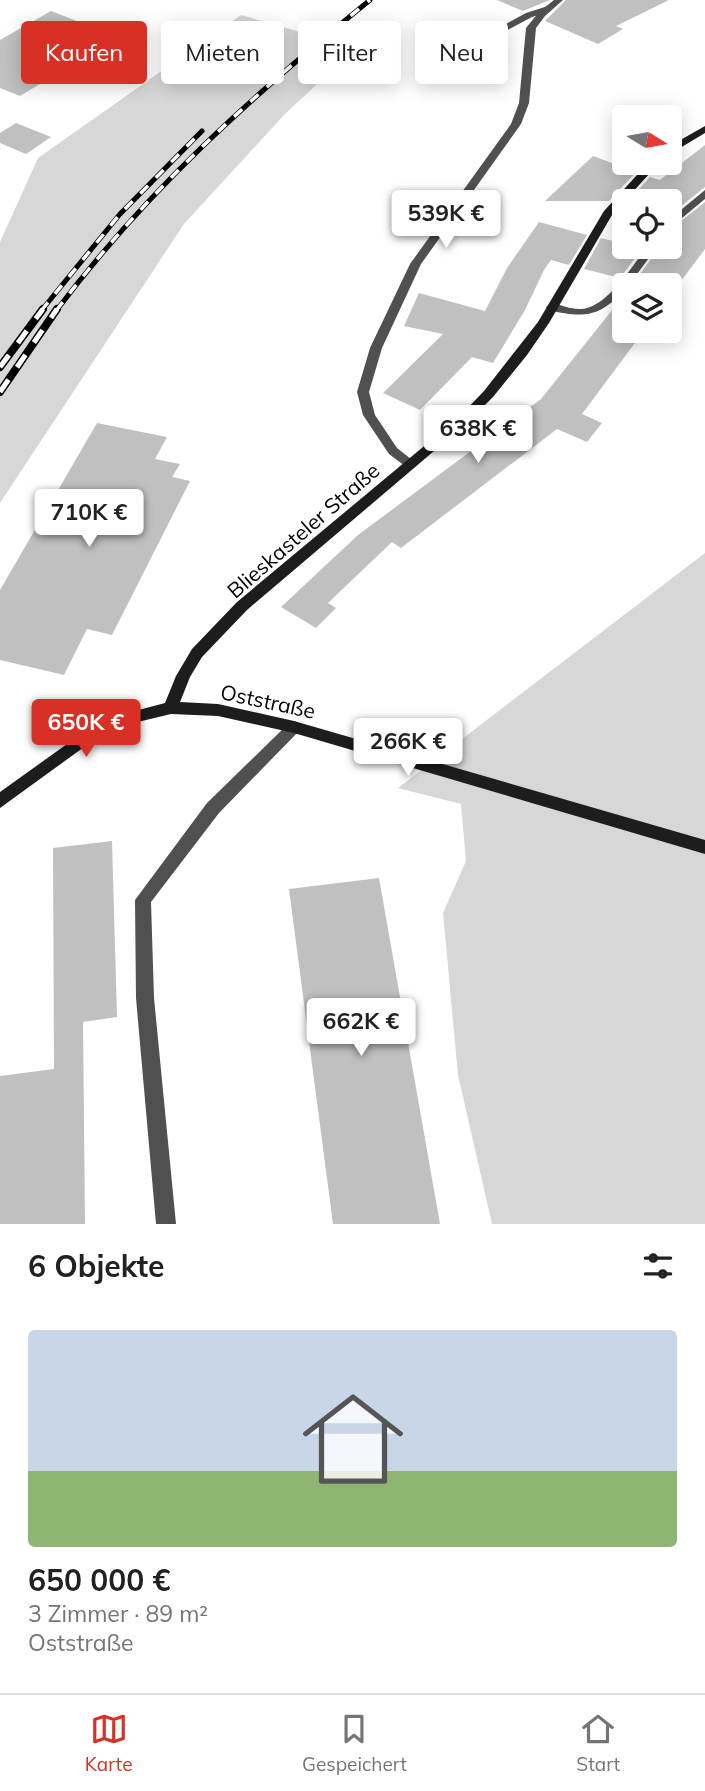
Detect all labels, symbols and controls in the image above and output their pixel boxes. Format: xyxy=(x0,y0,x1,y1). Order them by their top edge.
chip: Kaufen xyxy=(21,21,147,84)
chip: Mieten xyxy=(161,21,284,84)
chip: Filter xyxy=(298,21,401,84)
chip: Neu xyxy=(415,21,508,84)
north arrow xyxy=(612,105,682,175)
map controls xyxy=(612,105,682,343)
button: locate xyxy=(612,189,682,259)
pin: 539K € xyxy=(389,190,503,250)
text: 539K € xyxy=(408,198,484,227)
button: layers xyxy=(612,273,682,343)
pin: 638K € xyxy=(421,406,535,465)
text: 638K € xyxy=(440,413,516,442)
street label: Blieskasteler Straße xyxy=(222,457,384,603)
pin: 710K € xyxy=(32,490,146,549)
text: 710K € xyxy=(51,497,127,526)
street label: Oststraße xyxy=(218,678,318,724)
pin: 650K € xyxy=(29,700,143,759)
text: 650K € xyxy=(48,707,124,736)
pin: 266K € xyxy=(351,718,465,778)
text: 266K € xyxy=(370,726,446,755)
pin: 662K € xyxy=(304,998,418,1058)
text: 662K € xyxy=(323,1006,399,1035)
text: 6 Objekte xyxy=(28,1247,164,1285)
icon: filters xyxy=(639,1247,677,1285)
icon: home xyxy=(290,1376,416,1502)
text: 650 000 € xyxy=(28,1561,170,1599)
text: 3 Zimmer · 89 m² xyxy=(28,1599,208,1628)
text: Oststraße xyxy=(28,1628,134,1657)
tab: Karte xyxy=(85,1710,133,1776)
tab: Gespeichert xyxy=(302,1710,407,1776)
tab: Start xyxy=(576,1710,620,1776)

